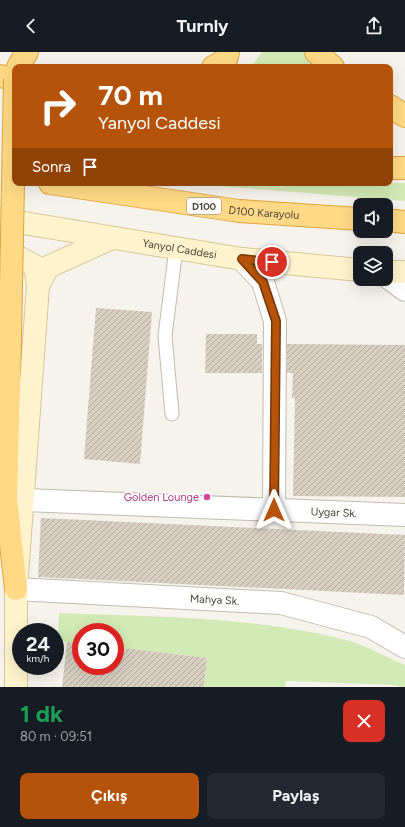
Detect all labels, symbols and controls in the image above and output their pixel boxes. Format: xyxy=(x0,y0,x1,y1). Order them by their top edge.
icon: back xyxy=(20,15,42,37)
text: Turnly xyxy=(177,15,228,37)
icon: share xyxy=(363,15,385,37)
text: 70 m xyxy=(98,78,163,112)
icon: right xyxy=(32,80,84,132)
text: Yanyol Caddesi xyxy=(98,112,221,134)
icon: arrive xyxy=(79,156,101,178)
text: Sonra xyxy=(32,158,71,176)
road number: D100 xyxy=(187,198,221,214)
map controls xyxy=(353,198,393,286)
button: sound xyxy=(353,198,393,238)
street label: D100 Karayolu xyxy=(227,204,300,222)
street label: Yanyol Caddesi xyxy=(141,237,218,262)
pin xyxy=(255,245,289,279)
button: layers xyxy=(353,246,393,286)
icon: arrive xyxy=(261,251,283,273)
position arrow xyxy=(253,489,295,531)
place label: Golden Lounge xyxy=(124,491,199,504)
marker: Golden Lounge xyxy=(202,492,212,502)
street label: Uygar Sk. xyxy=(310,505,357,520)
street label: Mahya Sk. xyxy=(190,592,240,608)
speed limit sign: 30 xyxy=(72,623,124,675)
text: 24 xyxy=(26,632,50,656)
text: km/h xyxy=(27,652,49,665)
text: 1 dk xyxy=(20,699,63,728)
button: close xyxy=(343,700,385,742)
text: 80 m · 09:51 xyxy=(20,729,92,744)
button: Çıkış xyxy=(20,773,199,819)
button: Paylaş xyxy=(207,773,385,819)

